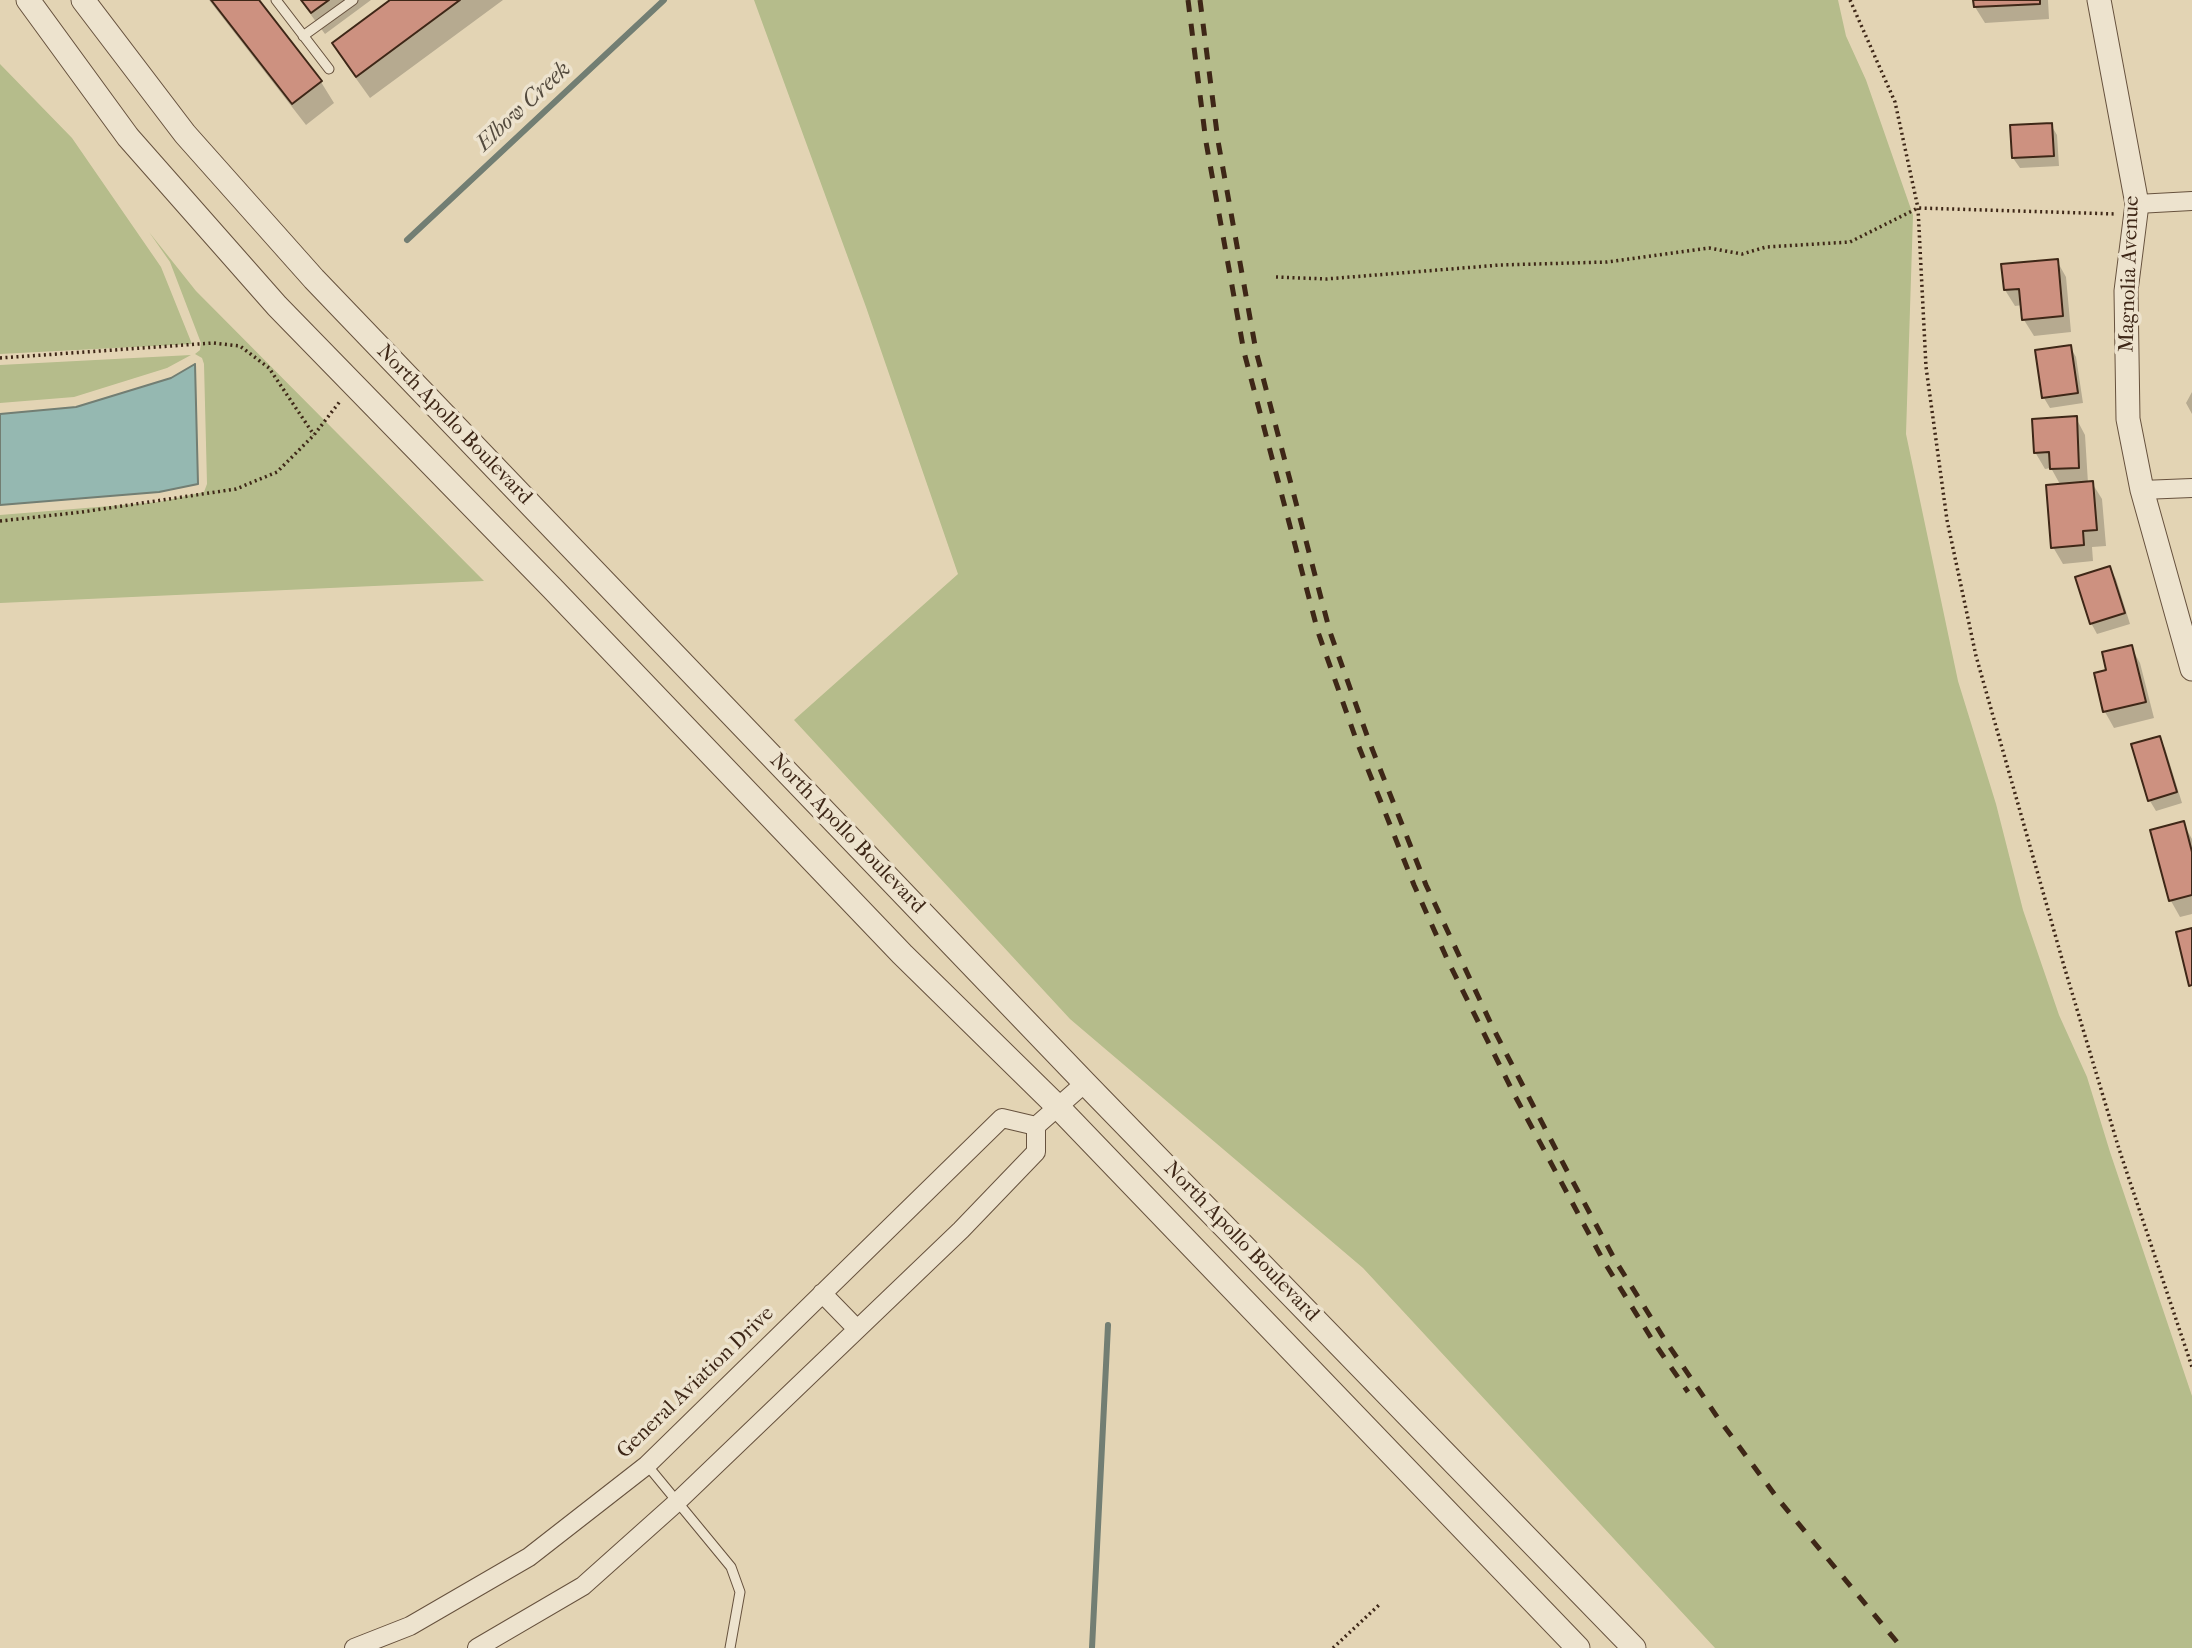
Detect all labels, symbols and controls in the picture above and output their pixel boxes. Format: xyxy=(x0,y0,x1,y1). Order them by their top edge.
water label: Elbow Creek xyxy=(471,56,577,158)
street label: Magnolia Avenue xyxy=(2115,195,2145,353)
street label: North Apollo Boulevard xyxy=(371,340,537,510)
street label: North Apollo Boulevard xyxy=(764,749,930,919)
street label: North Apollo Boulevard xyxy=(1158,1157,1324,1327)
street label: General Aviation Drive xyxy=(612,1302,780,1464)

